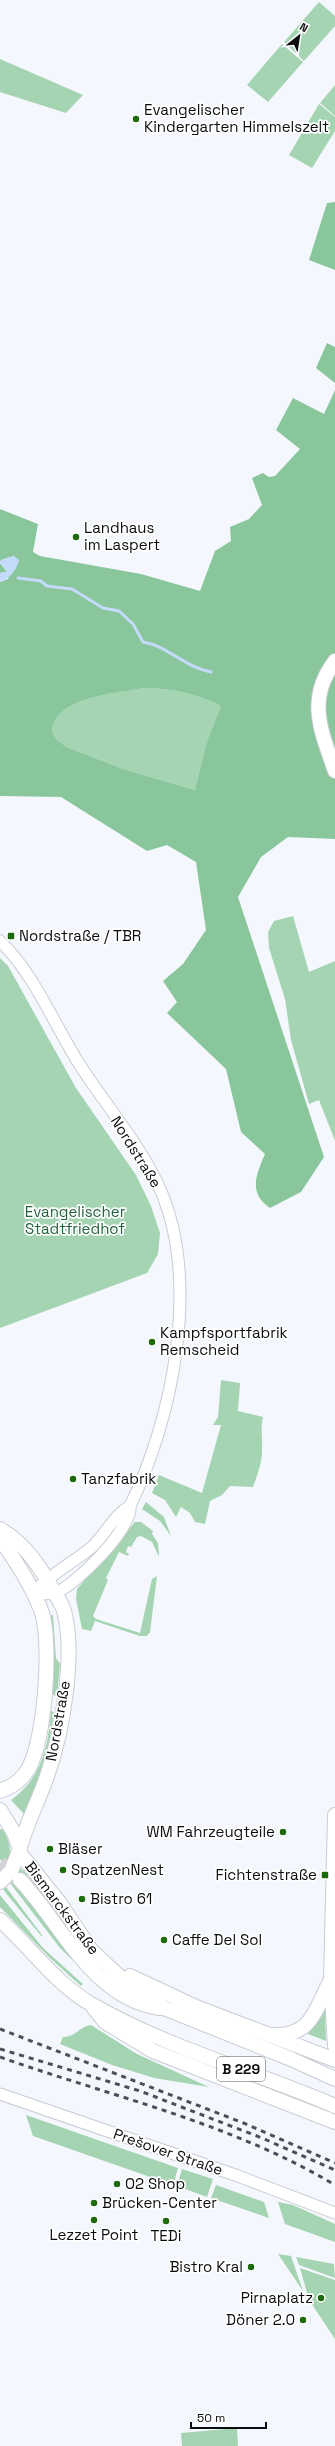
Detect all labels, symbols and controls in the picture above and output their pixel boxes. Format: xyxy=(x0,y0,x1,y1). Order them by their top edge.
north arrow xyxy=(279,16,319,56)
text: N xyxy=(297,19,311,35)
place label: Evangelischer Kindergarten Himmelszelt xyxy=(144,100,329,136)
marker: Evangelischer Kindergarten Himmelszelt xyxy=(131,114,141,124)
place label: Landhaus im Laspert xyxy=(84,518,160,554)
marker: Landhaus im Laspert xyxy=(71,532,81,542)
place label: Nordstraße / TBR xyxy=(19,926,141,945)
marker: Nordstraße / TBR xyxy=(6,931,16,941)
street label: Nordstraße xyxy=(107,1112,166,1191)
park label: Evangelischer Stadtfriedhof xyxy=(25,1202,126,1238)
place label: Kampfsportfabrik Remscheid xyxy=(160,1323,288,1359)
marker: Kampfsportfabrik Remscheid xyxy=(147,1337,157,1347)
place label: Tanzfabrik xyxy=(81,1469,156,1488)
marker: Tanzfabrik xyxy=(68,1474,78,1484)
street label: Nordstraße xyxy=(41,1679,74,1763)
place label: WM Fahrzeugteile xyxy=(147,1822,275,1841)
marker: WM Fahrzeugteile xyxy=(278,1827,288,1837)
place label: Bläser xyxy=(58,1839,103,1858)
marker: Bläser xyxy=(45,1844,55,1854)
street label: Bismarckstraße xyxy=(21,1857,104,1958)
place label: SpatzenNest xyxy=(71,1860,164,1879)
marker: SpatzenNest xyxy=(58,1865,68,1875)
place label: Fichtenstraße xyxy=(216,1865,317,1884)
marker: Fichtenstraße xyxy=(320,1870,330,1880)
place label: Bistro 61 xyxy=(90,1889,152,1908)
marker: Bistro 61 xyxy=(77,1894,87,1904)
place label: Caffe Del Sol xyxy=(172,1930,262,1949)
marker: Caffe Del Sol xyxy=(159,1935,169,1945)
road number: B 229 xyxy=(217,2057,265,2081)
street label: Prešover Straße xyxy=(111,2124,226,2179)
place label: O2 Shop xyxy=(125,2174,185,2193)
marker: O2 Shop xyxy=(112,2179,122,2189)
place label: Brücken-Center xyxy=(102,2193,217,2212)
marker: Brücken-Center xyxy=(89,2198,99,2208)
marker: Lezzet Point xyxy=(89,2215,99,2225)
marker: TEDi xyxy=(161,2216,171,2226)
place label: Lezzet Point xyxy=(49,2225,139,2244)
place label: TEDi xyxy=(151,2226,181,2245)
place label: Bistro Kral xyxy=(169,2257,243,2276)
marker: Bistro Kral xyxy=(246,2262,256,2272)
place label: Pirnaplatz xyxy=(241,2288,313,2307)
marker: Pirnaplatz xyxy=(316,2293,326,2303)
place label: Döner 2.0 xyxy=(226,2310,295,2329)
marker: Döner 2.0 xyxy=(298,2315,308,2325)
scale bar xyxy=(191,2404,266,2430)
text: 50 m xyxy=(197,2410,225,2426)

